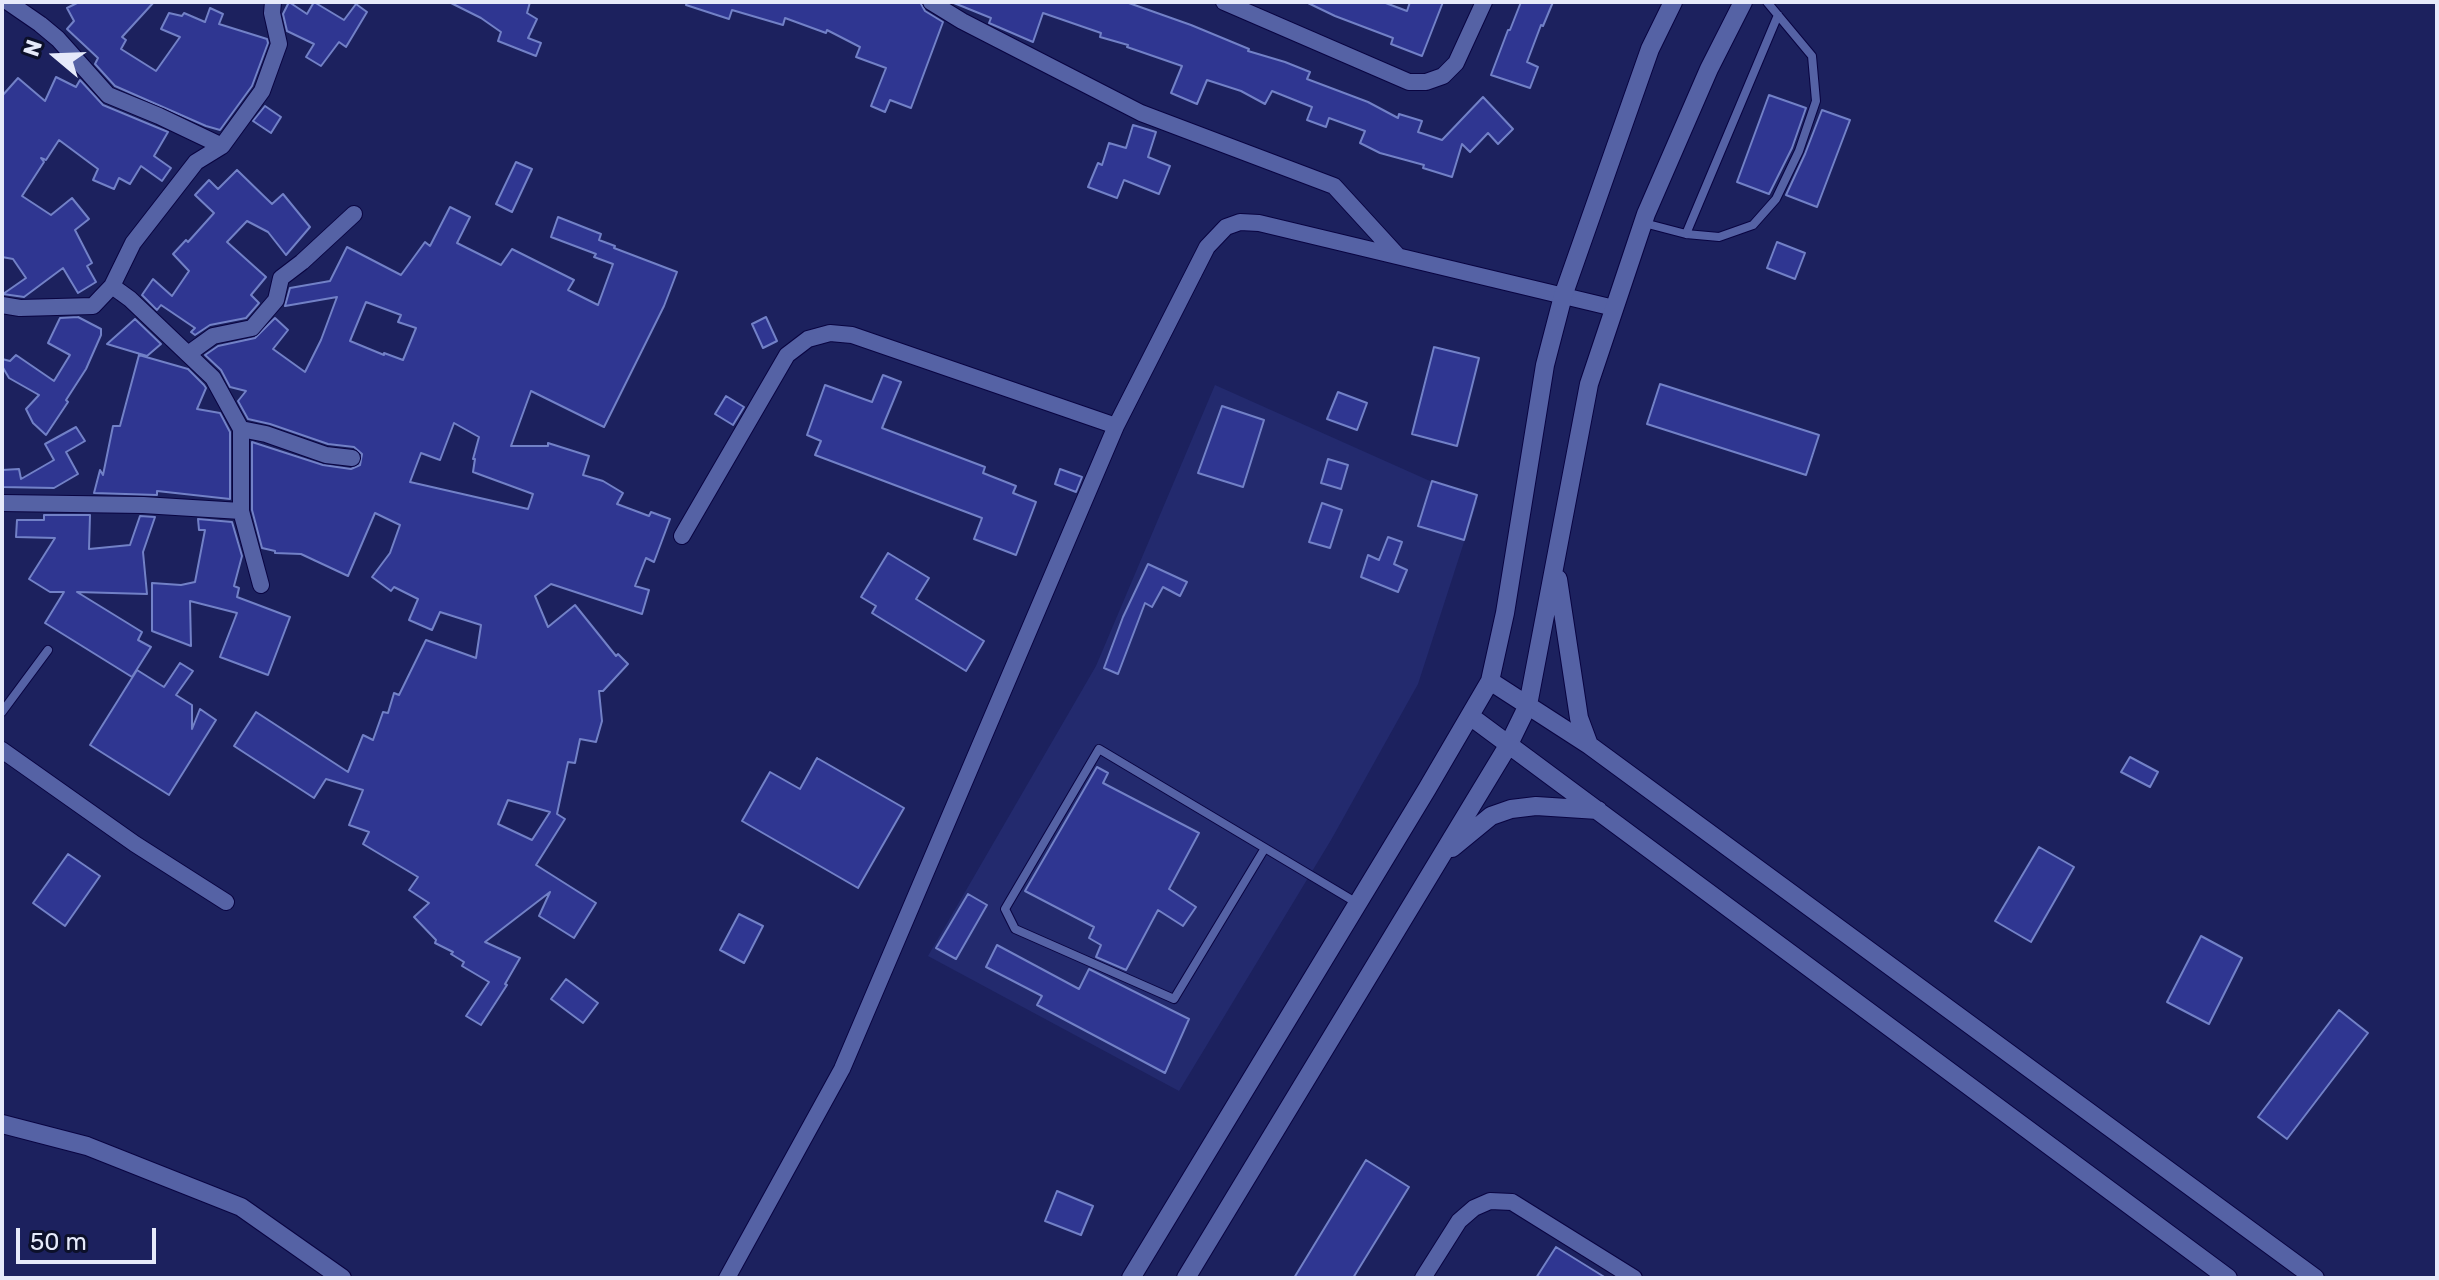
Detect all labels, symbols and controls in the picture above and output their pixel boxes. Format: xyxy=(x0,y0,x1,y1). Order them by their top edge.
north arrow xyxy=(16,16,96,96)
text: N xyxy=(17,36,48,60)
scale bar xyxy=(20,1212,160,1262)
text: 50 m xyxy=(30,1228,87,1256)

